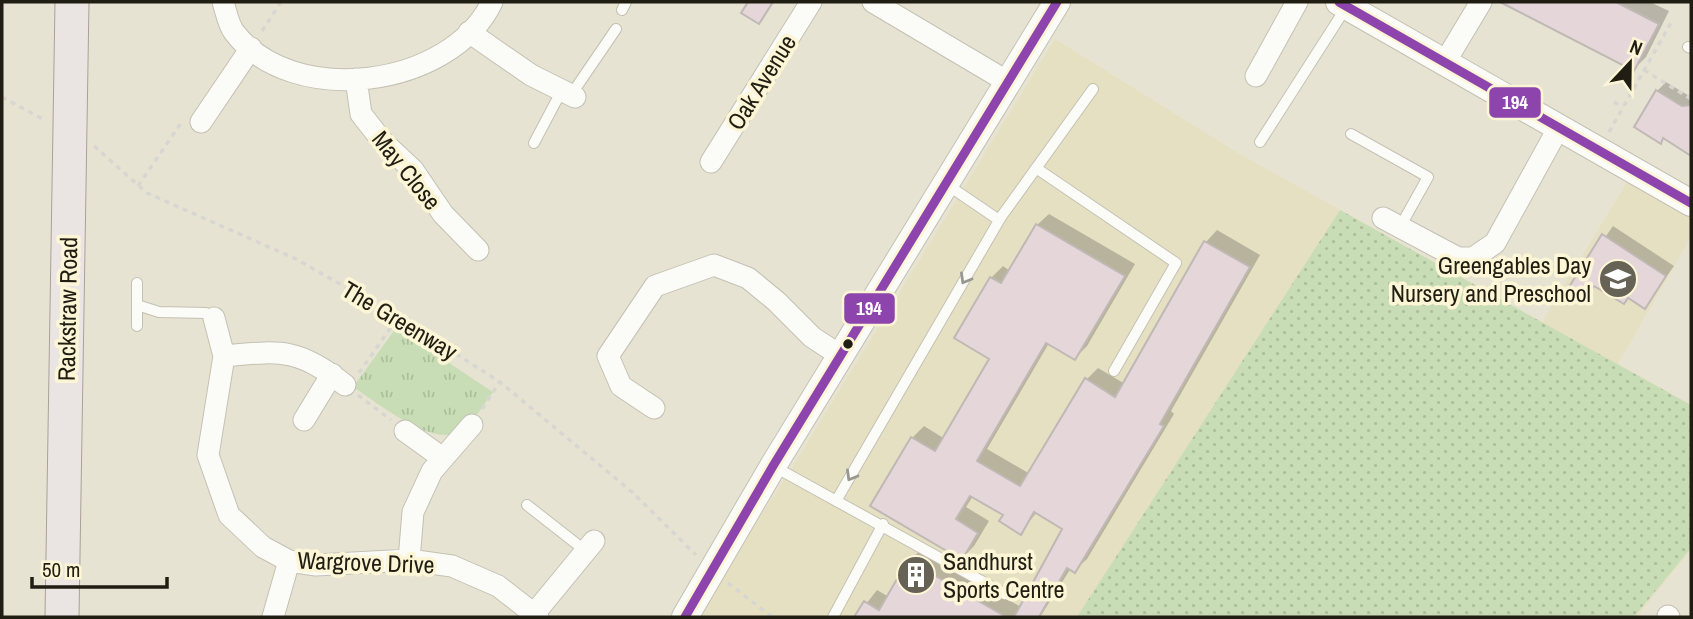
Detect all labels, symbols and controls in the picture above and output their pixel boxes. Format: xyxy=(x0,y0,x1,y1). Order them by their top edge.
street label: Oak Avenue xyxy=(719,28,803,136)
north arrow xyxy=(1595,28,1665,98)
text: N xyxy=(1626,33,1646,61)
line badge: 194 xyxy=(1488,86,1542,119)
text: 194 xyxy=(1502,89,1528,115)
street label: May Close xyxy=(365,124,449,216)
street label: Rackstraw Road xyxy=(50,237,84,381)
place label: Greengables Day Nursery and Preschool xyxy=(1391,249,1591,309)
school or university icon: Greengables Day Nursery and Preschool xyxy=(1597,258,1639,300)
one-way arrow xyxy=(960,272,973,284)
street label: The Greenway xyxy=(336,273,464,367)
line badge: 194 xyxy=(843,292,896,325)
text: 194 xyxy=(856,295,882,321)
unlabelled marker xyxy=(841,337,855,351)
one-way arrow xyxy=(846,468,859,481)
street label: Wargrove Drive xyxy=(297,544,435,580)
place label: Sandhurst Sports Centre xyxy=(943,545,1064,605)
scale bar xyxy=(32,546,166,590)
building icon: Sandhurst Sports Centre xyxy=(895,554,937,596)
text: 50 m xyxy=(42,555,80,584)

